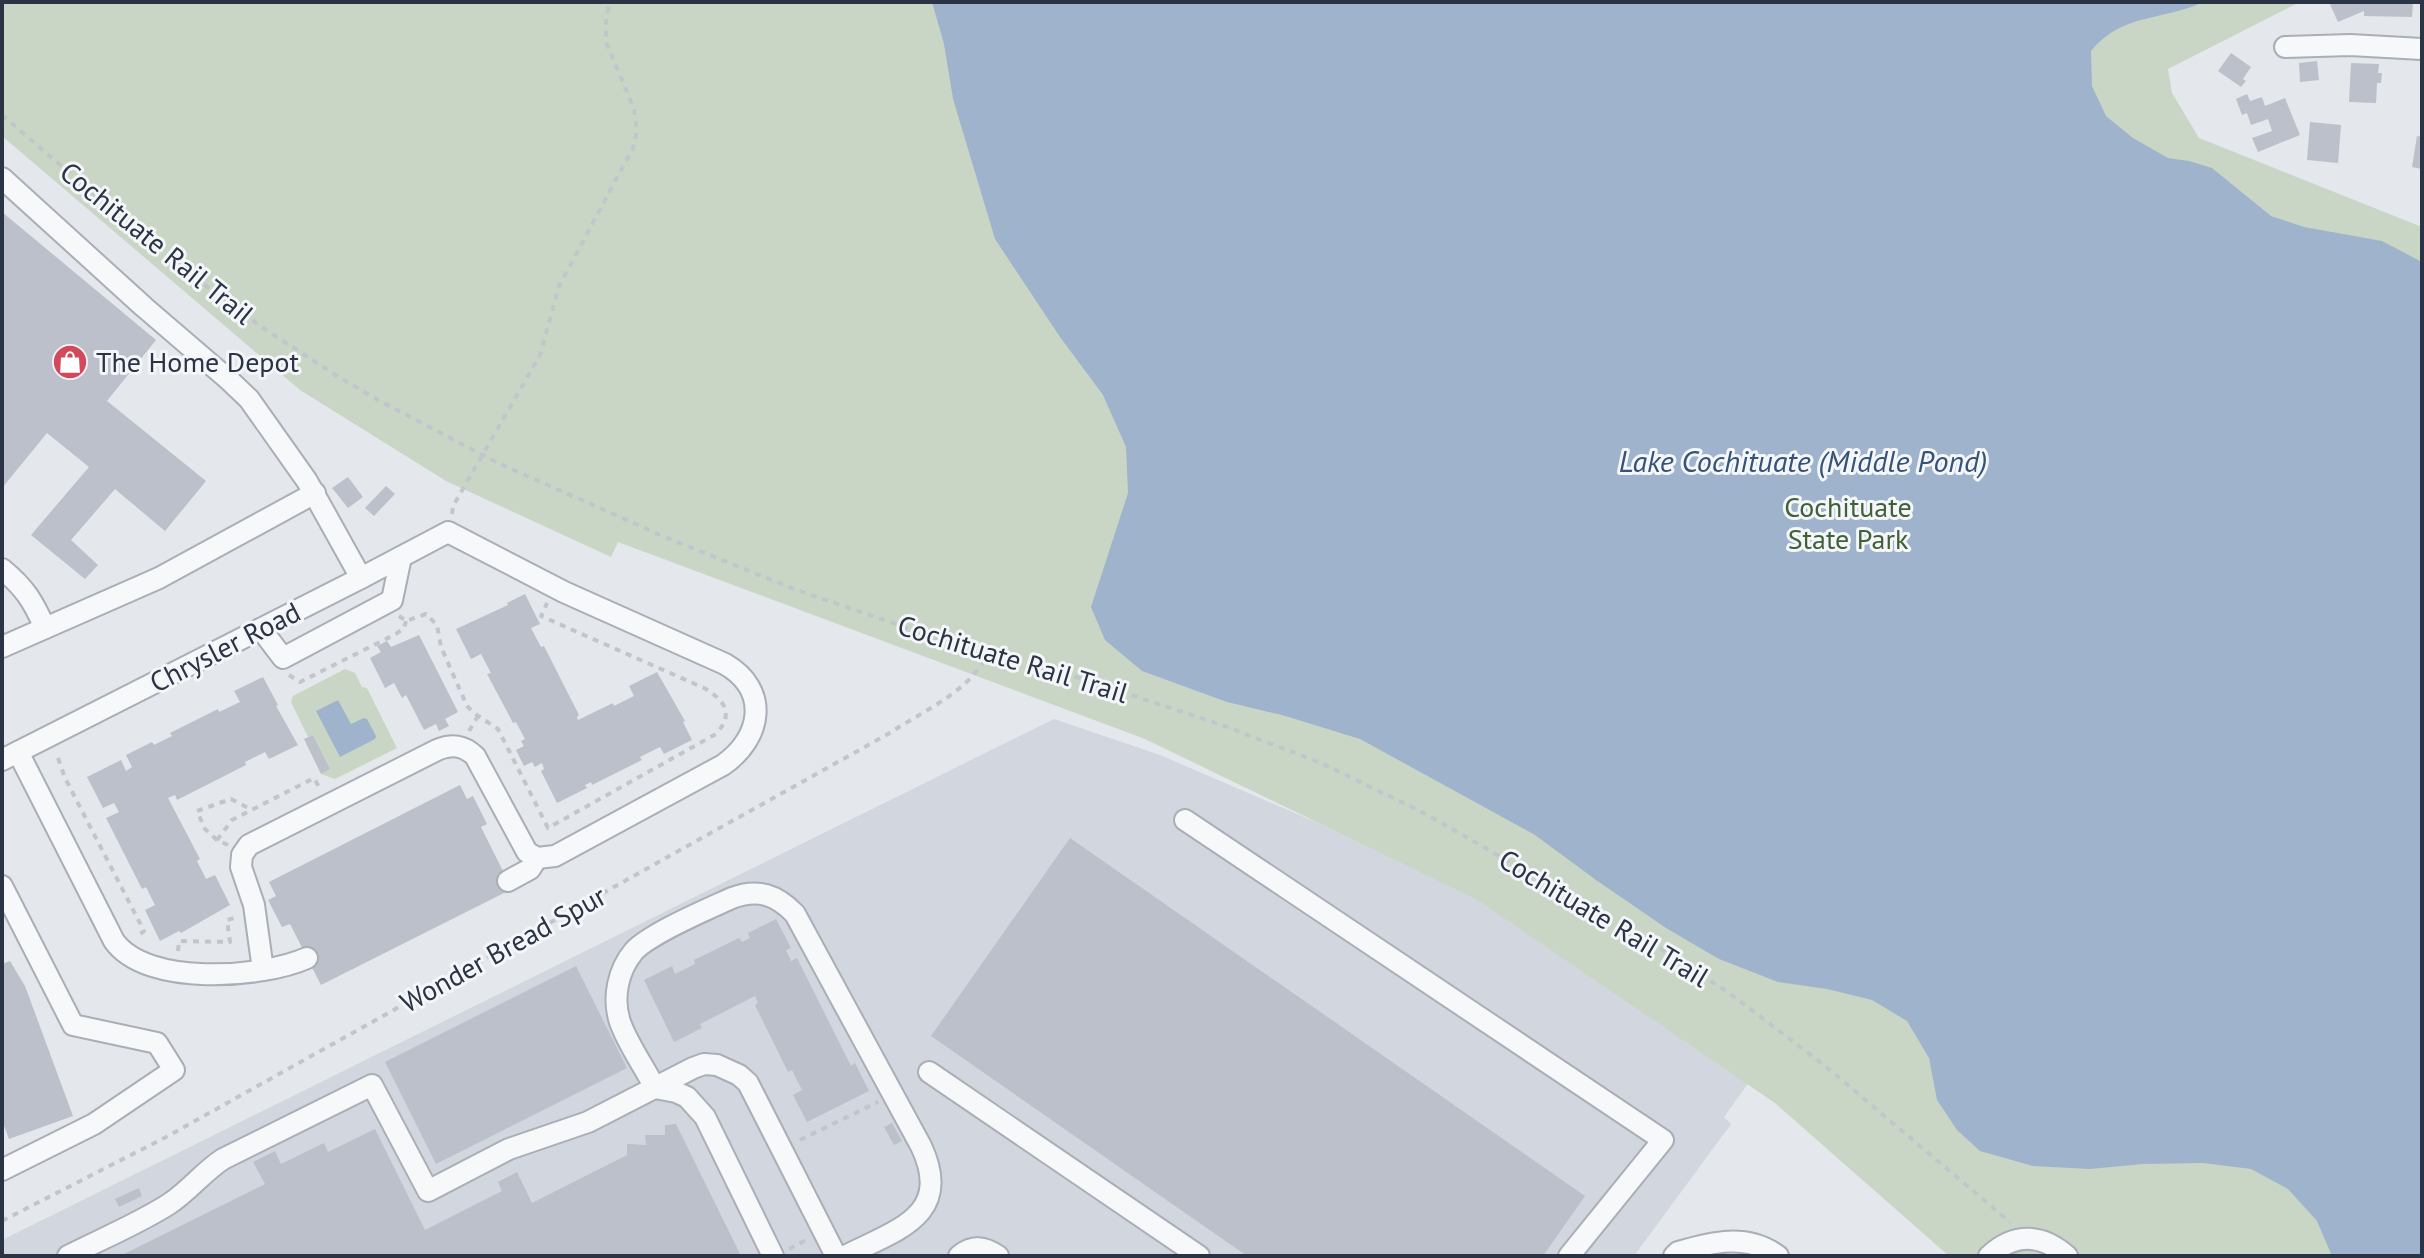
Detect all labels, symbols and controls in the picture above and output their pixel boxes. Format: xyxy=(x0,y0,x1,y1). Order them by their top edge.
street label: Cochituate Rail Trail xyxy=(53,153,262,332)
shop icon: The Home Depot xyxy=(51,343,89,381)
place label: The Home Depot xyxy=(96,343,300,380)
water label: Lake Cochituate (Middle Pond) xyxy=(1619,441,1987,480)
park label: Cochituate State Park xyxy=(1784,488,1912,557)
street label: Chrysler Road xyxy=(143,593,306,700)
street label: Cochituate Rail Trail xyxy=(893,606,1133,711)
street label: Cochituate Rail Trail xyxy=(1492,840,1716,995)
street label: Wonder Bread Spur xyxy=(393,876,613,1020)

